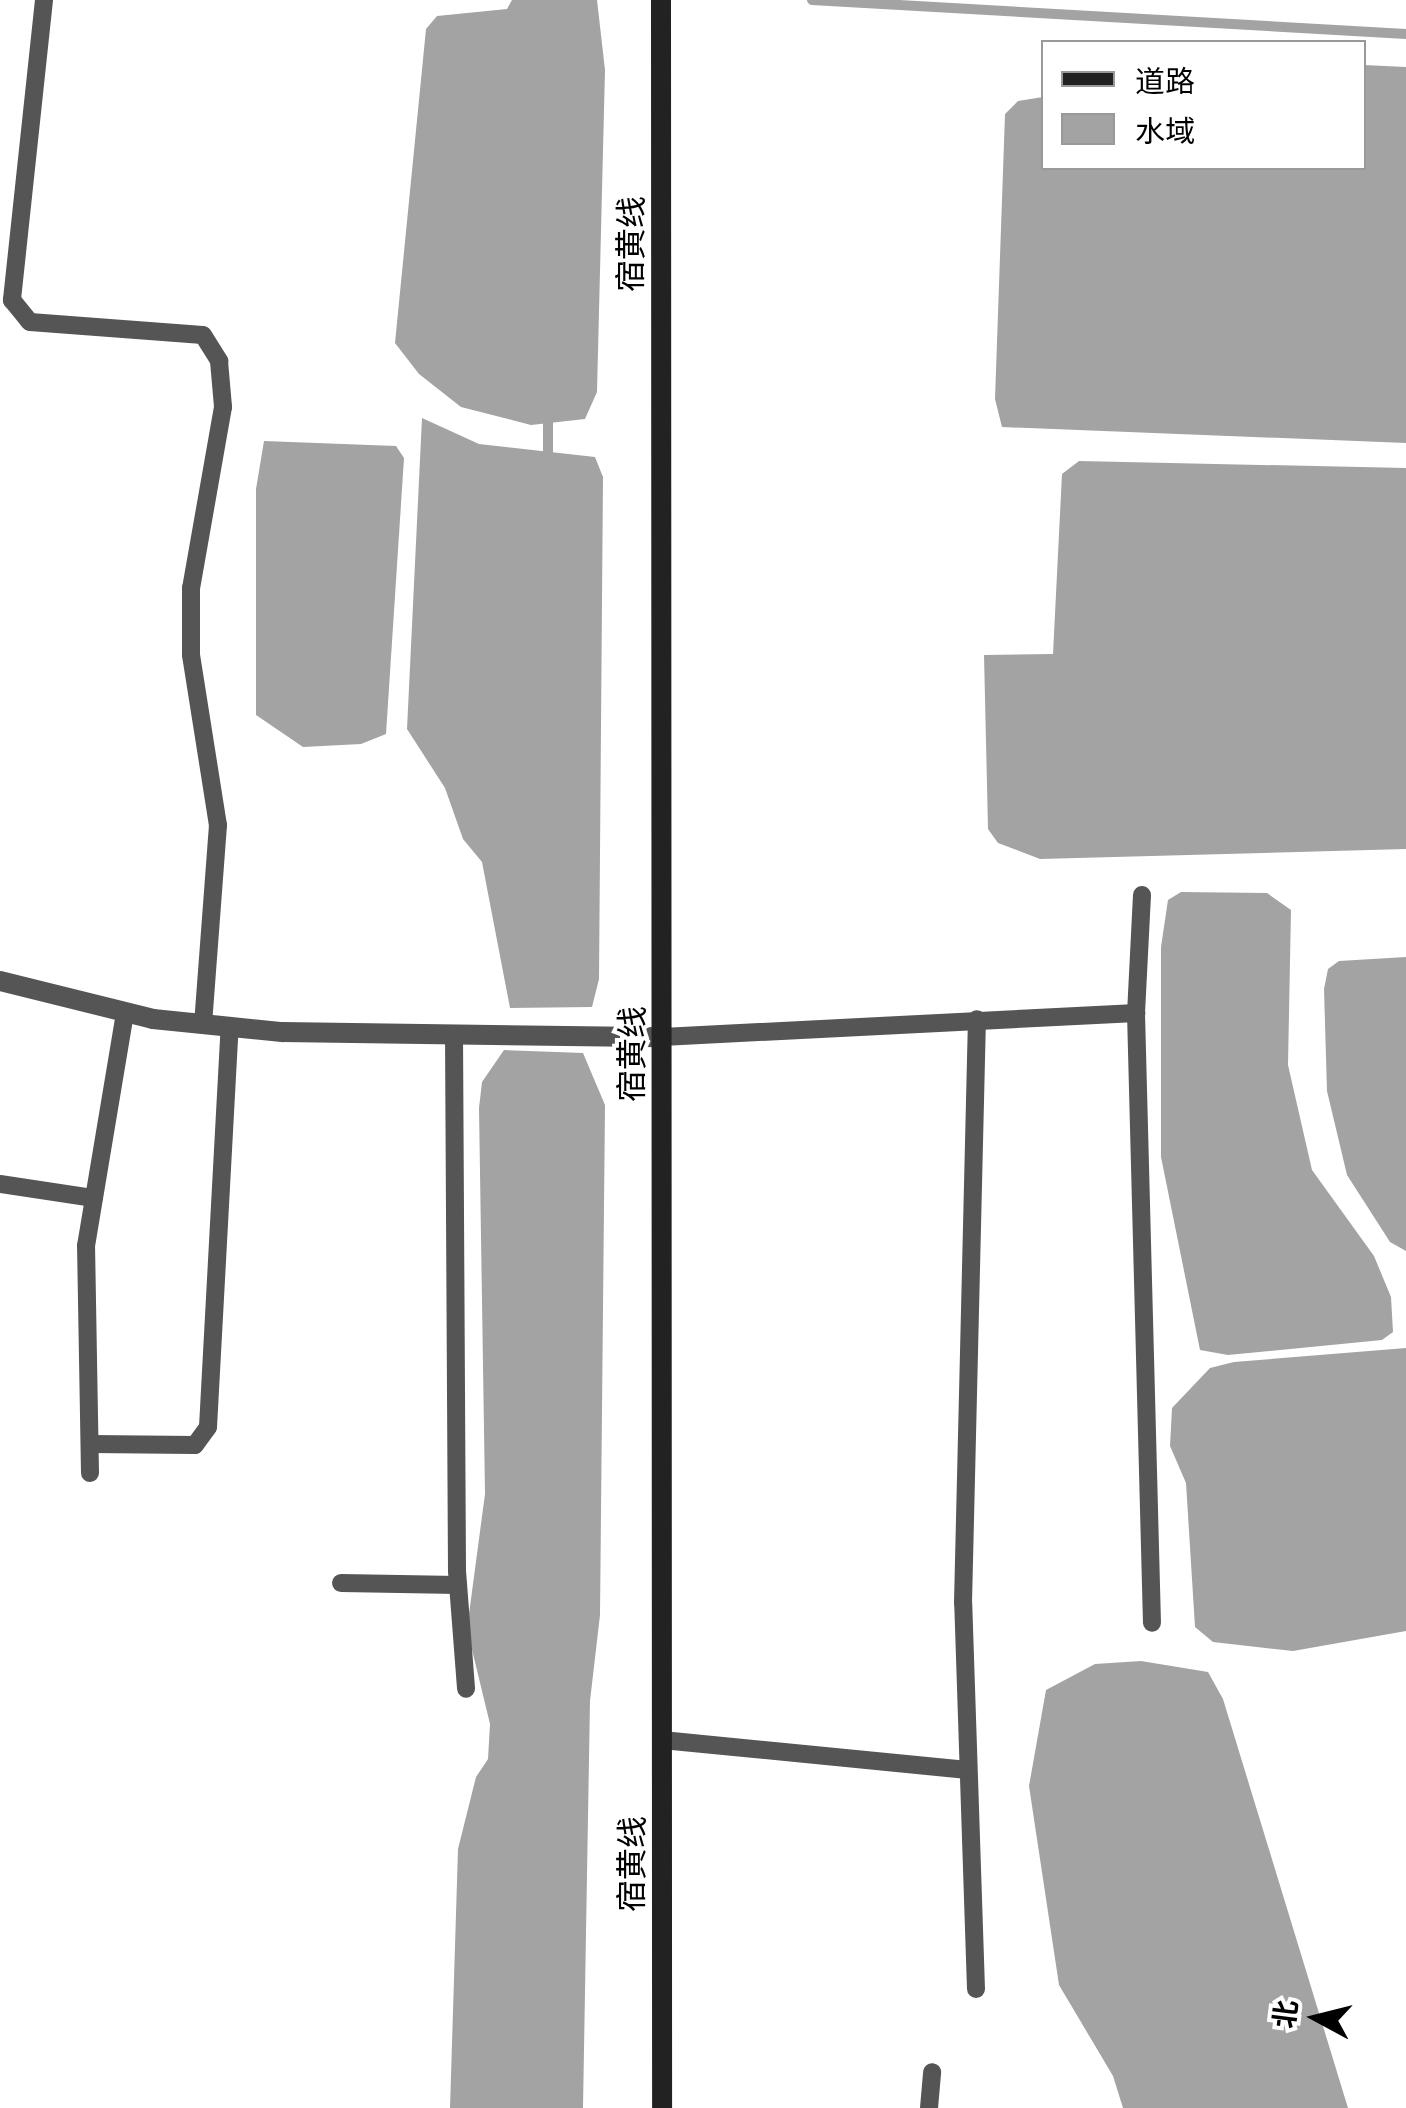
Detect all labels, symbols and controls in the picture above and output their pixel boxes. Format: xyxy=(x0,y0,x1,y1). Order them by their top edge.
legend xyxy=(1041,40,1366,170)
text: 道路 xyxy=(1135,65,1195,98)
text: 水域 xyxy=(1135,115,1195,148)
street label: 宿黄线 xyxy=(612,196,650,292)
street label: 宿黄线 xyxy=(613,1006,651,1102)
street label: 宿黄线 xyxy=(613,1816,651,1912)
north arrow xyxy=(1266,1968,1366,2068)
text: 北 xyxy=(1269,1998,1303,2030)

